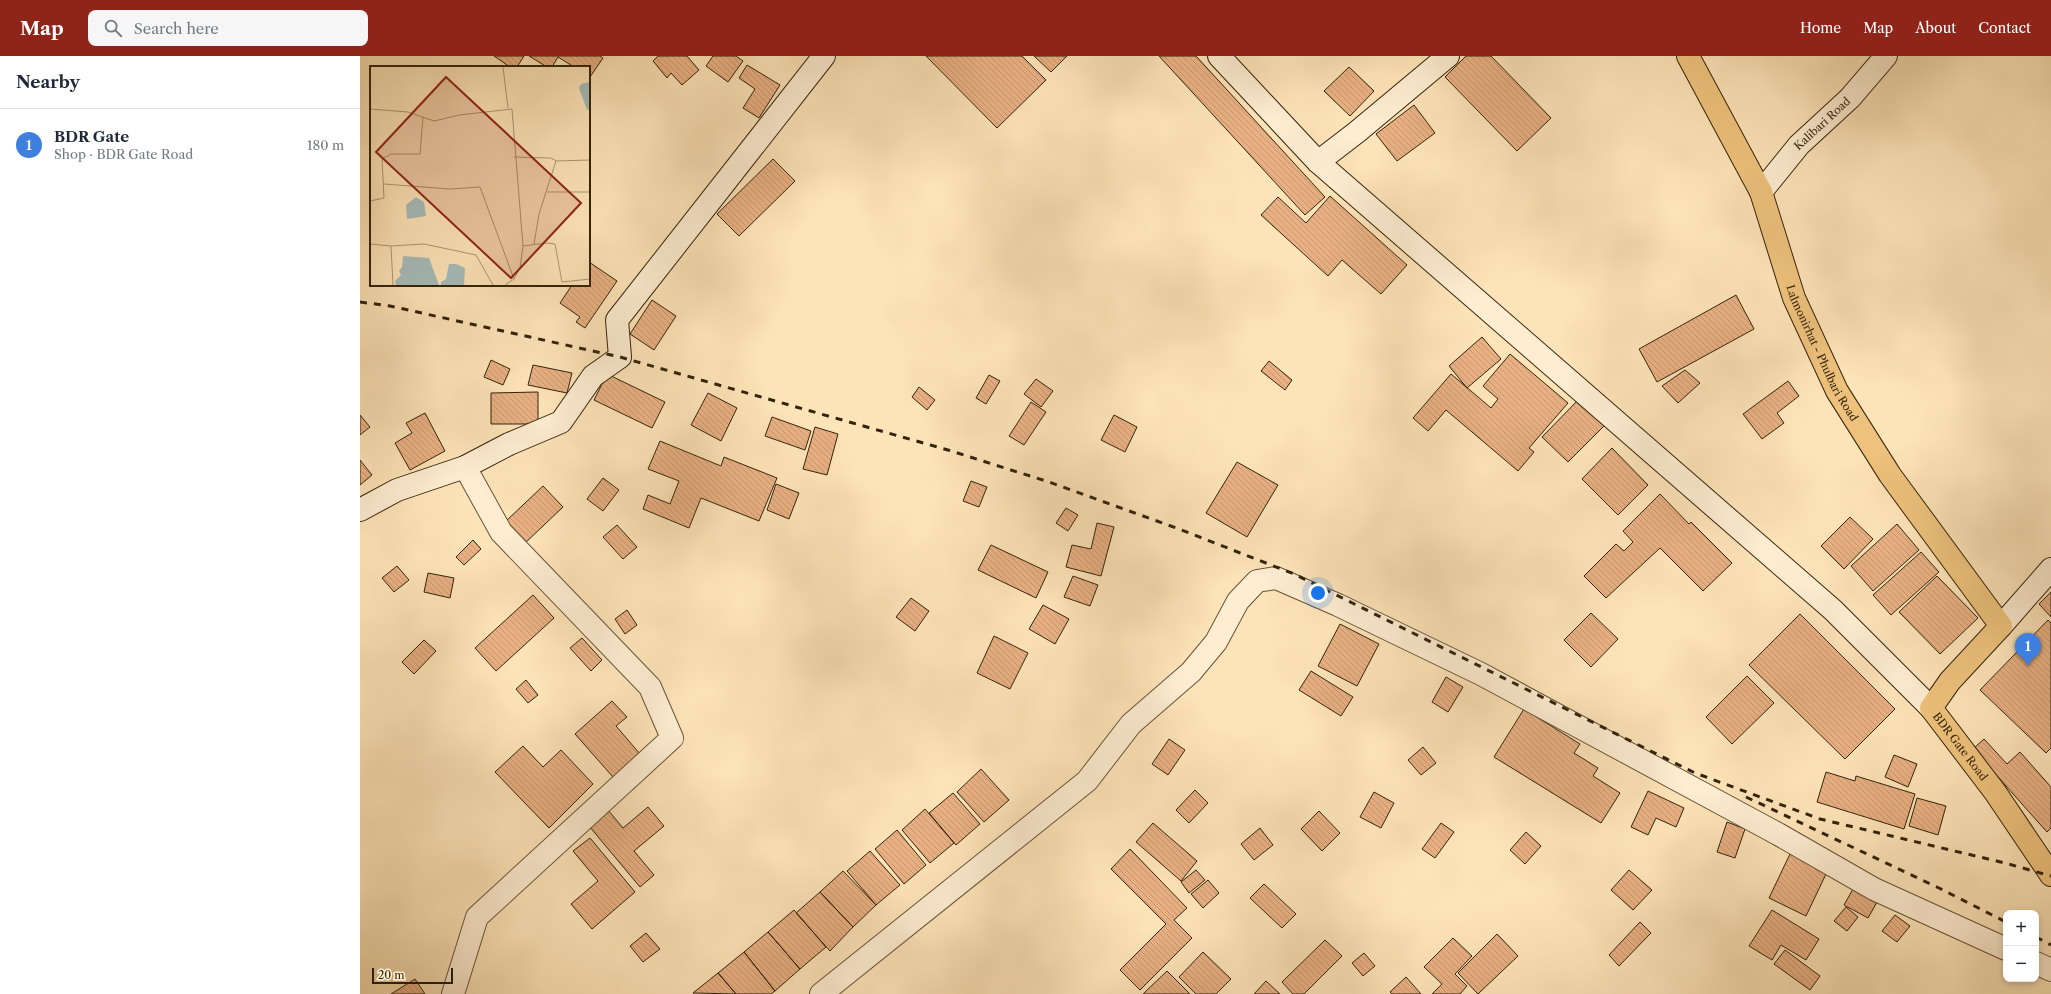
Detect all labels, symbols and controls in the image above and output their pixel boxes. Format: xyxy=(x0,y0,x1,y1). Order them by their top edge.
search box xyxy=(88,10,368,46)
text: Map xyxy=(20,17,64,40)
icon: search xyxy=(102,17,124,39)
text: Search here xyxy=(134,19,219,38)
text: Home xyxy=(1800,19,1841,37)
text: Map xyxy=(1863,19,1893,37)
text: About xyxy=(1915,19,1956,37)
text: Contact xyxy=(1978,19,2031,37)
inset map xyxy=(370,66,590,286)
text: Nearby xyxy=(16,72,80,92)
street label: Kalibari Road xyxy=(1791,94,1854,153)
text: BDR Gate xyxy=(54,127,129,146)
text: 1 xyxy=(26,137,32,153)
text: 180 m xyxy=(307,137,344,153)
text: Shop · BDR Gate Road xyxy=(54,146,193,162)
street label: Lalmonirhat - Phulbari Road xyxy=(1783,283,1861,424)
your location xyxy=(1308,583,1328,603)
pin: 1 xyxy=(2015,633,2041,666)
street label: BDR Gate Road xyxy=(1930,710,1991,784)
map controls xyxy=(2003,910,2039,982)
button: + xyxy=(2003,910,2039,946)
button: − xyxy=(2003,946,2039,982)
scale bar xyxy=(372,966,453,985)
text: 20 m xyxy=(378,968,404,982)

